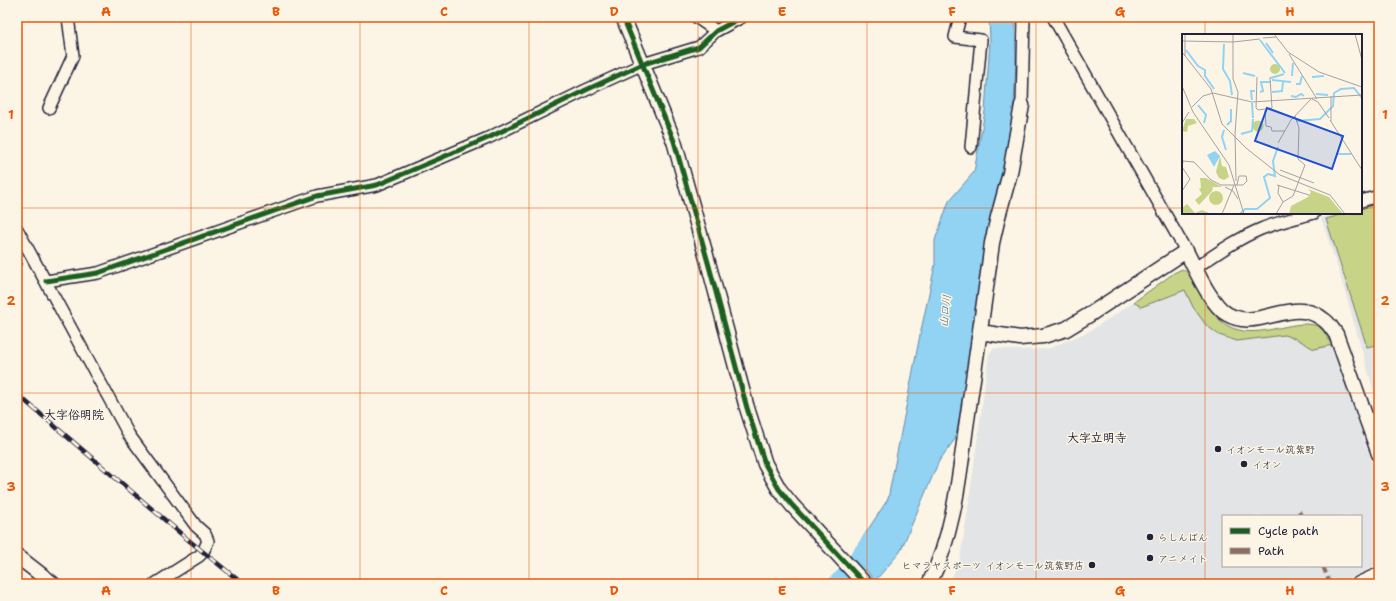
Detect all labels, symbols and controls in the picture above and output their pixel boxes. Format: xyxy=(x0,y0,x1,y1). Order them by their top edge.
text: A xyxy=(101,3,111,20)
text: B xyxy=(272,3,280,20)
text: C xyxy=(440,3,448,20)
text: D xyxy=(609,3,619,20)
text: E xyxy=(778,3,787,20)
text: F xyxy=(948,3,956,20)
text: G xyxy=(1115,3,1126,20)
text: H xyxy=(1285,3,1295,20)
inset map xyxy=(1182,34,1362,214)
text: 1 xyxy=(8,106,14,123)
text: 1 xyxy=(1382,106,1388,123)
text: 2 xyxy=(6,292,16,309)
text: 2 xyxy=(1380,292,1390,309)
water label: 山口川 xyxy=(936,294,955,328)
district label: 大字俗明院 xyxy=(44,407,104,423)
district label: 大字立明寺 xyxy=(1067,430,1127,446)
place label: イオンモール筑紫野 xyxy=(1226,443,1315,456)
marker: イオンモール筑紫野 xyxy=(1213,444,1223,454)
place label: イオン xyxy=(1252,458,1282,471)
marker: イオン xyxy=(1239,459,1249,469)
text: 3 xyxy=(6,478,16,495)
text: 3 xyxy=(1380,478,1390,495)
legend xyxy=(1222,515,1362,567)
text: Cycle path xyxy=(1258,523,1319,539)
place label: らしんばん xyxy=(1158,531,1208,544)
marker: らしんばん xyxy=(1145,532,1155,542)
text: Path xyxy=(1258,543,1284,559)
place label: アニメイト xyxy=(1158,552,1208,565)
marker: アニメイト xyxy=(1145,553,1155,563)
place label: ヒマラヤスポーツ イオンモール筑紫野店 xyxy=(902,559,1084,572)
marker: ヒマラヤスポーツ イオンモール筑紫野店 xyxy=(1087,560,1097,570)
text: A xyxy=(101,582,111,599)
text: B xyxy=(272,582,280,599)
text: C xyxy=(440,582,448,599)
text: D xyxy=(609,582,619,599)
text: E xyxy=(778,582,787,599)
text: F xyxy=(948,582,956,599)
text: G xyxy=(1115,582,1126,599)
text: H xyxy=(1285,582,1295,599)

